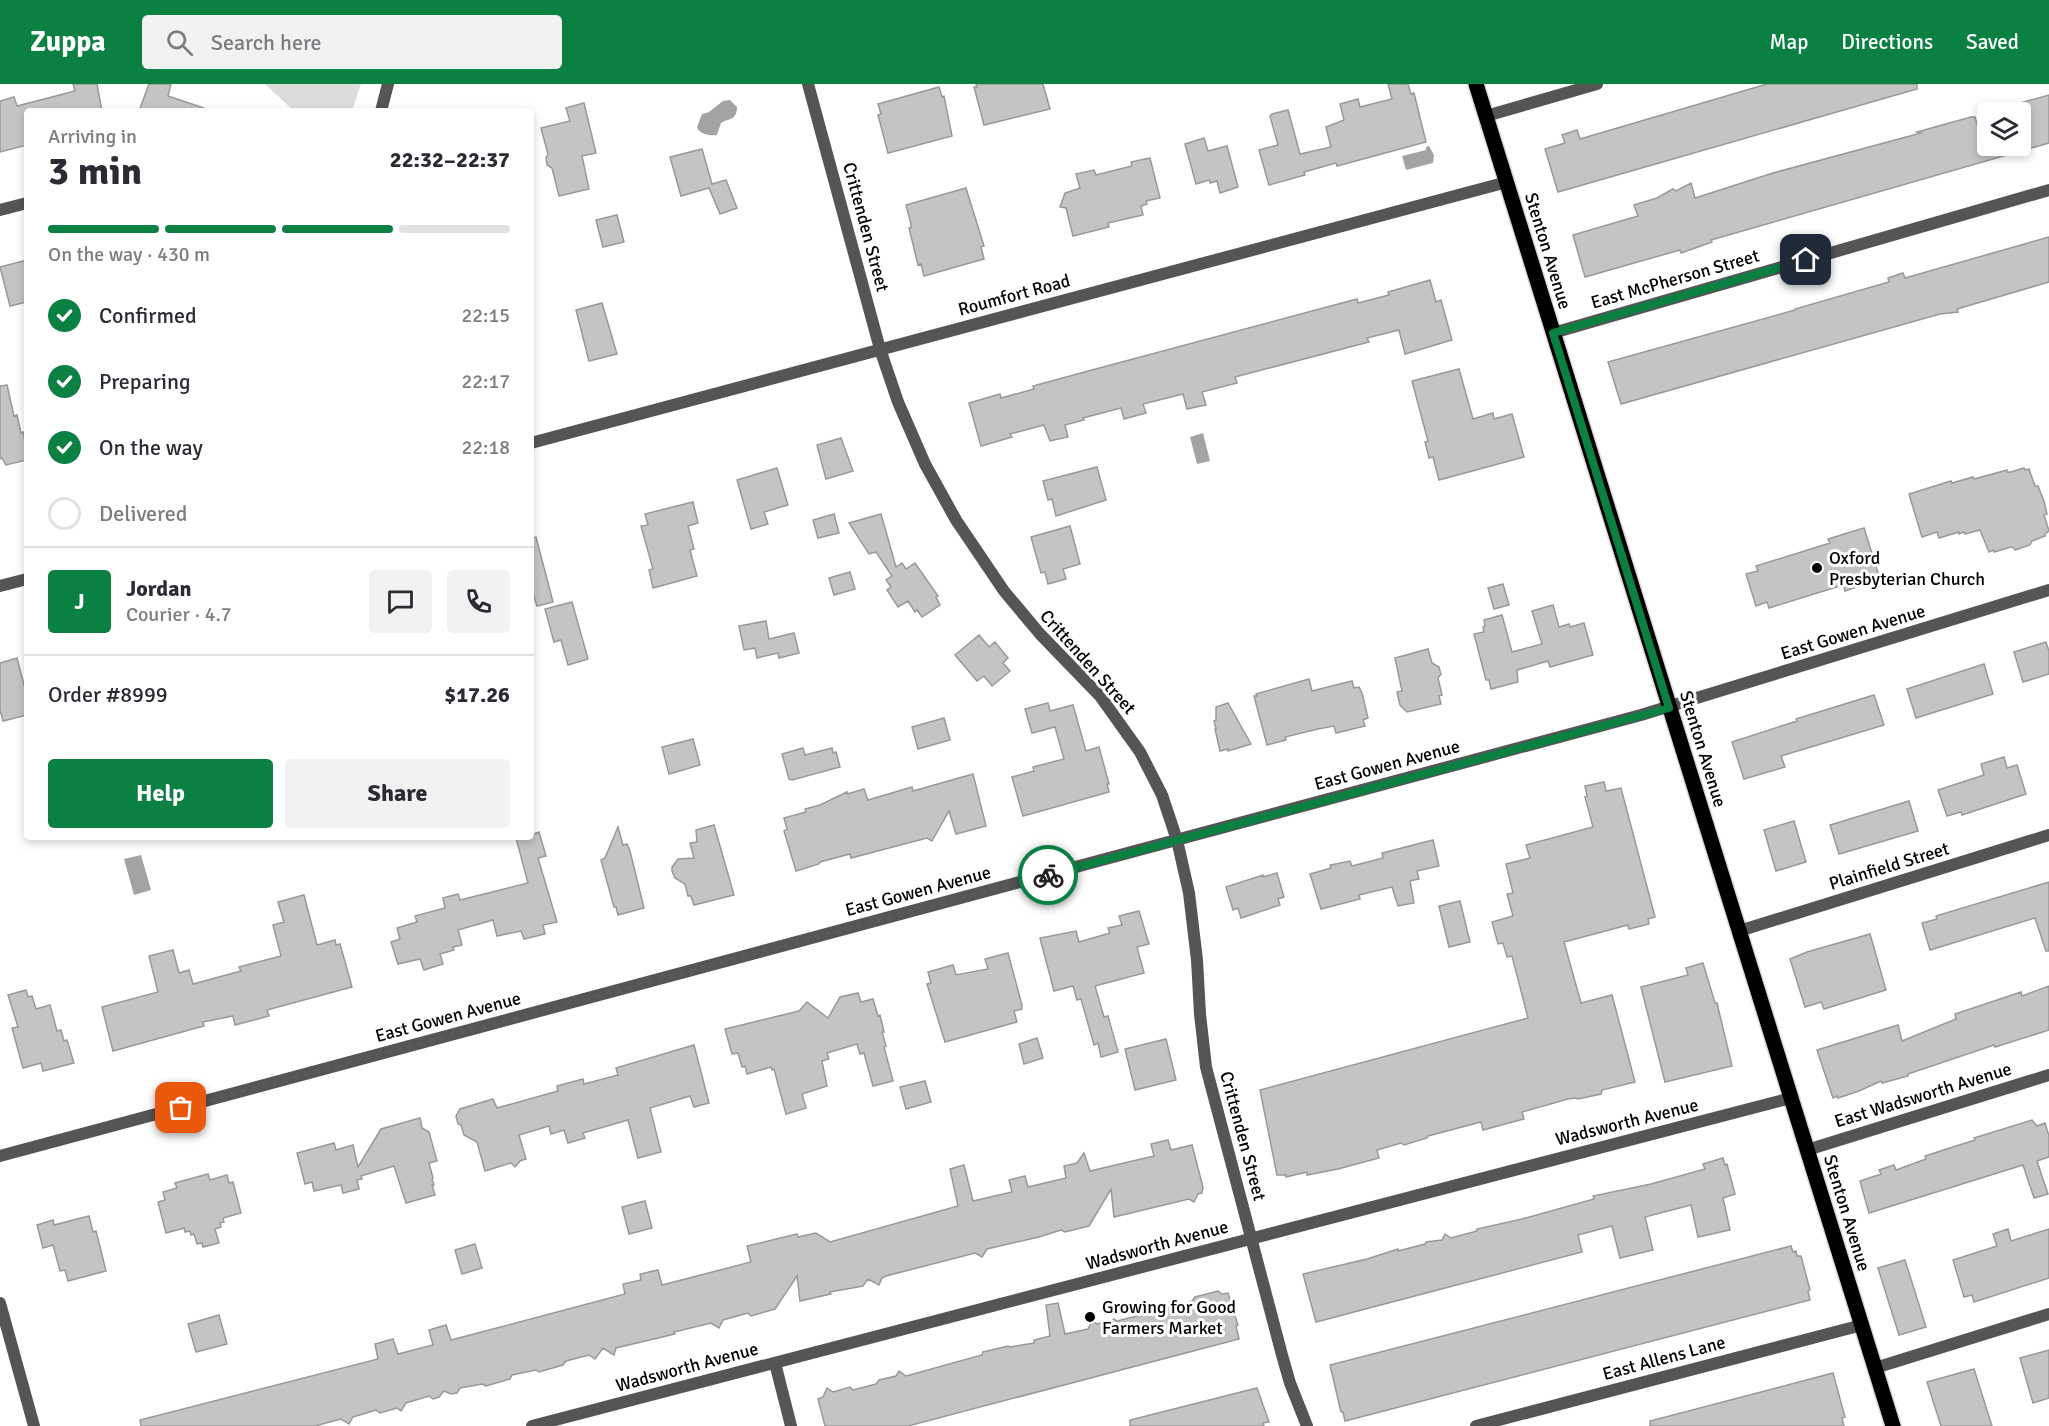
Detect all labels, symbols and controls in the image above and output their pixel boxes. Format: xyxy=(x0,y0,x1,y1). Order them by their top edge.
search box xyxy=(142,15,562,69)
text: Zuppa xyxy=(30,25,106,59)
icon: search xyxy=(163,26,196,59)
text: Search here xyxy=(211,29,322,56)
text: Map xyxy=(1770,29,1808,55)
text: Directions xyxy=(1841,29,1933,55)
text: Saved xyxy=(1966,29,2019,55)
map controls xyxy=(1977,102,2031,156)
button: layers xyxy=(1977,102,2031,156)
text: Arriving in xyxy=(48,124,137,149)
text: 22:32–22:37 xyxy=(390,146,510,173)
text: 3 min xyxy=(48,147,142,195)
street label: Crittenden Street xyxy=(838,160,894,294)
street label: Stenton Avenue xyxy=(1520,190,1576,312)
pin xyxy=(1780,234,1831,285)
text: On the way · 430 m xyxy=(48,242,210,267)
icon: home xyxy=(1789,243,1822,276)
street label: East McPherson Street xyxy=(1588,244,1762,314)
street label: Roumfort Road xyxy=(956,269,1072,321)
icon: check xyxy=(48,299,81,332)
text: Confirmed xyxy=(99,302,197,329)
text: 22:15 xyxy=(461,303,510,328)
icon: check xyxy=(48,365,81,398)
text: Preparing xyxy=(99,368,191,395)
text: 22:17 xyxy=(461,369,510,394)
icon: check xyxy=(48,431,81,464)
text: On the way xyxy=(99,434,203,461)
text: 22:18 xyxy=(461,435,510,460)
text: Delivered xyxy=(99,500,187,527)
place label: Oxford Presbyterian Church xyxy=(1829,547,1985,590)
marker: Oxford Presbyterian Church xyxy=(1810,561,1824,575)
button: chat xyxy=(369,570,432,633)
button: phone xyxy=(447,570,510,633)
text: Jordan xyxy=(126,575,192,602)
text: J xyxy=(74,588,85,615)
street label: East Gowen Avenue xyxy=(1778,600,1928,664)
text: Courier · 4.7 xyxy=(126,602,232,627)
street label: Crittenden Street xyxy=(1035,605,1141,719)
text: Order #8999 xyxy=(48,681,168,708)
text: $17.26 xyxy=(444,681,510,708)
street label: Stenton Avenue xyxy=(1675,688,1731,810)
street label: East Gowen Avenue xyxy=(1312,735,1462,795)
button: Help xyxy=(48,759,273,828)
button: Share xyxy=(285,759,510,828)
street label: Plainfield Street xyxy=(1826,837,1952,895)
courier xyxy=(1018,845,1078,905)
icon: bike xyxy=(1032,859,1065,892)
street label: East Gowen Avenue xyxy=(843,861,993,921)
street label: East Gowen Avenue xyxy=(373,987,523,1047)
street label: East Wadsworth Avenue xyxy=(1832,1058,2014,1132)
street label: Crittenden Street xyxy=(1215,1069,1271,1203)
pin xyxy=(155,1082,206,1133)
icon: bag xyxy=(164,1091,197,1124)
street label: Wadsworth Avenue xyxy=(1553,1094,1701,1150)
street label: Stenton Avenue xyxy=(1819,1152,1875,1274)
street label: Wadsworth Avenue xyxy=(1083,1215,1231,1275)
place label: Growing for Good Farmers Market xyxy=(1102,1296,1236,1339)
marker: Growing for Good Farmers Market xyxy=(1083,1310,1097,1324)
street label: East Allens Lane xyxy=(1600,1331,1728,1385)
street label: Wadsworth Avenue xyxy=(613,1337,761,1397)

